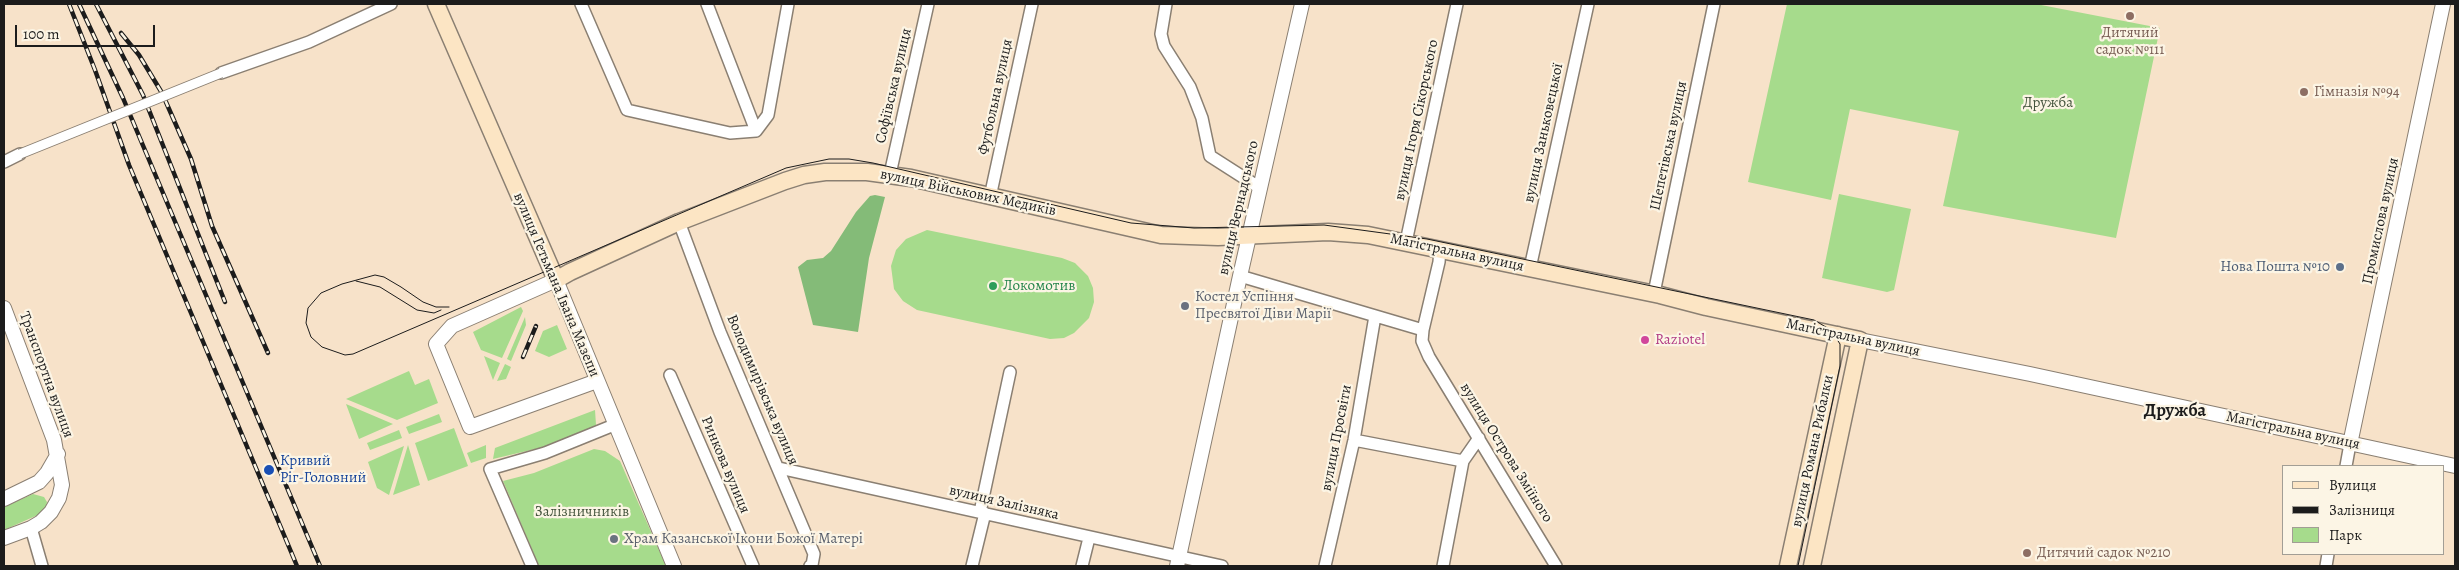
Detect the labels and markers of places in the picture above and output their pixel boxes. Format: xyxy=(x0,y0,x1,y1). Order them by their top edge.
marker: Дитячий садок №111 xyxy=(2124,10,2136,22)
place label: Дитячий садок №111 xyxy=(2096,24,2164,59)
place label: Гімназія №94 xyxy=(2314,83,2399,101)
marker: Гімназія №94 xyxy=(2298,86,2310,98)
place label: Нова Пошта №10 xyxy=(2220,258,2330,276)
marker: Нова Пошта №10 xyxy=(2334,261,2346,273)
place label: Локомотив xyxy=(1003,277,1075,295)
marker: Локомотив xyxy=(987,280,999,292)
place label: Костел Успіння Пресвятої Діви Марії xyxy=(1195,288,1331,323)
marker: Костел Успіння Пресвятої Діви Марії xyxy=(1179,300,1191,312)
place label: Raziotel xyxy=(1655,331,1705,349)
marker: Raziotel xyxy=(1639,334,1651,346)
place label: Кривий Ріг-Головний xyxy=(280,452,366,487)
marker: Кривий Ріг-Головний xyxy=(262,463,276,477)
place label: Храм Казанської Ікони Божої Матері xyxy=(624,530,863,548)
marker: Храм Казанської Ікони Божої Матері xyxy=(608,533,620,545)
place label: Дитячий садок №210 xyxy=(2037,544,2171,562)
marker: Дитячий садок №210 xyxy=(2021,547,2033,559)

